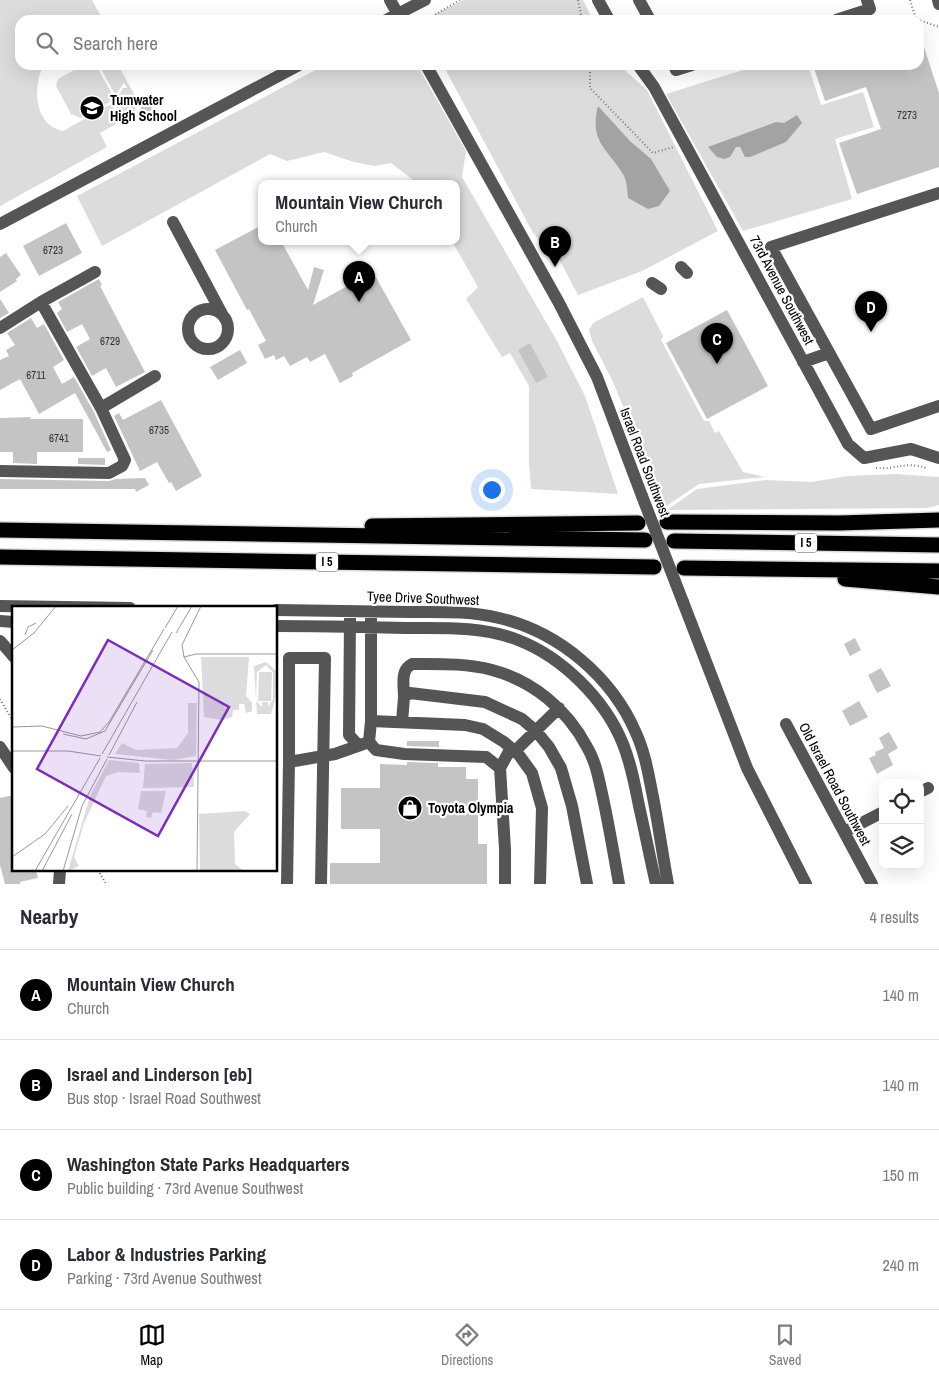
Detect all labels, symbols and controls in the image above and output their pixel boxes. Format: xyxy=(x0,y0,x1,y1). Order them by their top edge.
search box xyxy=(15,15,924,70)
icon: search xyxy=(33,29,61,57)
text: Search here xyxy=(73,30,158,56)
place label: Tumwater High School xyxy=(110,91,177,125)
school or university icon: Tumwater High School xyxy=(79,95,105,121)
house number: 7273 xyxy=(897,108,917,122)
popup xyxy=(258,180,460,245)
text: Mountain View Church xyxy=(275,189,443,215)
text: Church xyxy=(275,215,317,237)
pin: B xyxy=(539,226,571,267)
street label: 73rd Avenue Southwest xyxy=(746,232,818,348)
house number: 6723 xyxy=(43,243,63,257)
pin: A xyxy=(343,261,375,302)
pin: D xyxy=(855,291,887,332)
pin: C xyxy=(701,323,733,364)
house number: 6729 xyxy=(100,334,120,348)
house number: 6711 xyxy=(26,368,46,382)
street label: Israel Road Southwest xyxy=(616,405,674,519)
house number: 6735 xyxy=(149,423,169,437)
house number: 6741 xyxy=(49,431,69,445)
your location xyxy=(479,477,505,503)
road number: I 5 xyxy=(795,534,817,552)
road number: I 5 xyxy=(316,552,338,572)
street label: Tyee Drive Southwest xyxy=(367,587,479,609)
inset map xyxy=(12,606,278,872)
street label: Old Israel Road Southwest xyxy=(795,719,875,849)
map controls xyxy=(879,779,924,869)
button: locate xyxy=(879,779,924,824)
shop icon: Toyota Olympia xyxy=(397,795,423,821)
place label: Toyota Olympia xyxy=(428,799,514,817)
button: layers xyxy=(879,824,924,869)
text: Nearby xyxy=(20,902,78,931)
text: 4 results xyxy=(869,906,919,928)
text: Mountain View Church xyxy=(67,971,235,997)
text: A xyxy=(31,984,41,1006)
text: 140 m xyxy=(883,984,919,1006)
text: Church xyxy=(67,997,109,1019)
text: Israel and Linderson [eb] xyxy=(67,1061,252,1087)
text: B xyxy=(31,1074,41,1096)
text: 140 m xyxy=(883,1074,919,1096)
text: Bus stop · Israel Road Southwest xyxy=(67,1087,261,1109)
text: Washington State Parks Headquarters xyxy=(67,1151,350,1177)
text: C xyxy=(31,1164,41,1186)
text: 150 m xyxy=(883,1164,919,1186)
text: Public building · 73rd Avenue Southwest xyxy=(67,1177,303,1199)
text: Labor & Industries Parking xyxy=(67,1241,266,1267)
text: D xyxy=(31,1254,41,1276)
text: 240 m xyxy=(883,1254,919,1276)
text: Parking · 73rd Avenue Southwest xyxy=(67,1267,262,1289)
tab: Map xyxy=(138,1321,166,1369)
tab: Directions xyxy=(441,1321,493,1369)
tab: Saved xyxy=(769,1321,801,1369)

